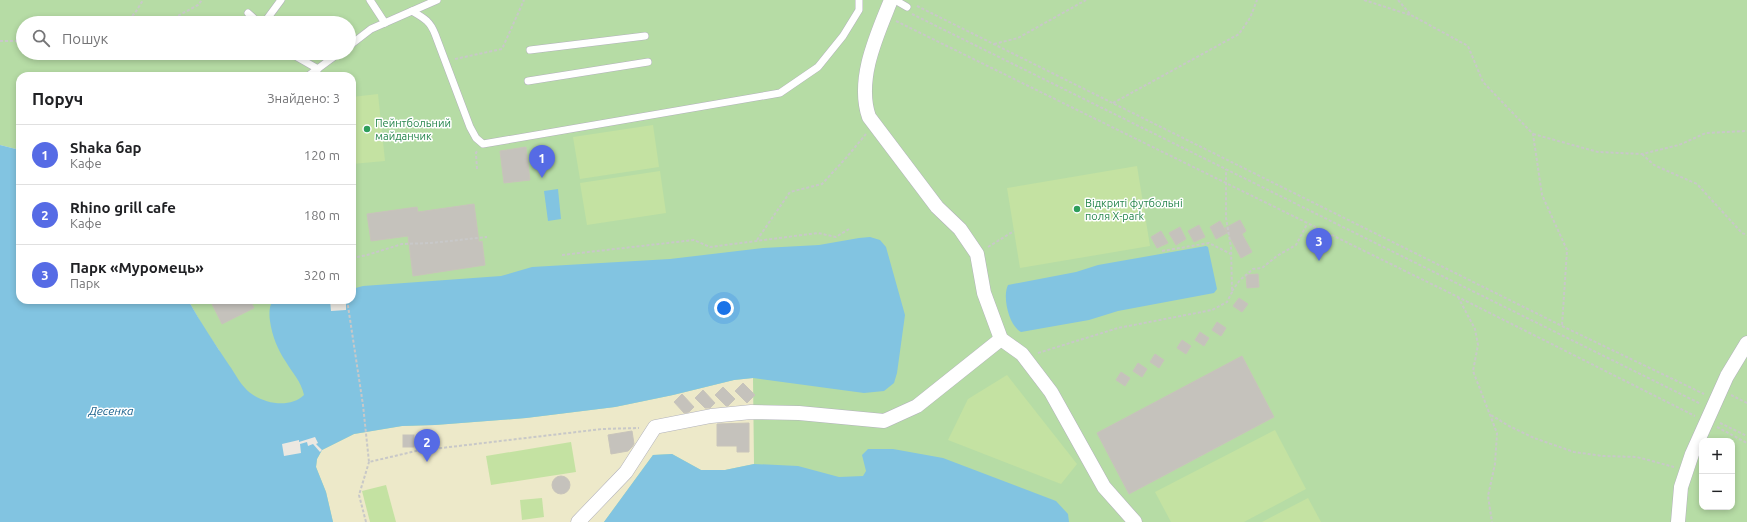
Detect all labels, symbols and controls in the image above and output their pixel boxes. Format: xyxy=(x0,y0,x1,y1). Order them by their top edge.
search box xyxy=(16,16,356,60)
icon: search xyxy=(30,27,52,49)
text: Пошук xyxy=(62,30,108,47)
text: Поруч xyxy=(32,89,83,108)
text: Знайдено: 3 xyxy=(267,91,340,105)
place label: Пейнтбольний майданчик xyxy=(375,117,451,142)
marker: Пейнтбольний майданчик xyxy=(362,124,372,134)
text: Shaka бар xyxy=(70,139,142,156)
pin: 1 xyxy=(529,145,555,178)
text: 1 xyxy=(41,148,49,162)
text: 120 m xyxy=(304,148,340,162)
text: Кафе xyxy=(70,156,102,170)
place label: Відкриті футбольні поля X-park xyxy=(1085,197,1183,222)
text: Rhino grill cafe xyxy=(70,199,176,216)
marker: Відкриті футбольні поля X-park xyxy=(1072,204,1082,214)
text: 2 xyxy=(41,208,49,222)
text: 180 m xyxy=(304,208,340,222)
text: Кафе xyxy=(70,216,102,230)
pin: 3 xyxy=(1306,228,1332,261)
text: Парк «Муромець» xyxy=(70,259,204,276)
text: 3 xyxy=(41,268,49,282)
text: 320 m xyxy=(304,268,340,282)
text: Парк xyxy=(70,276,100,290)
your location xyxy=(714,298,734,318)
water label: Десенка xyxy=(87,404,134,417)
pin: 2 xyxy=(414,429,440,462)
map controls xyxy=(1699,438,1735,510)
button: + xyxy=(1699,438,1735,474)
button: − xyxy=(1699,474,1735,510)

